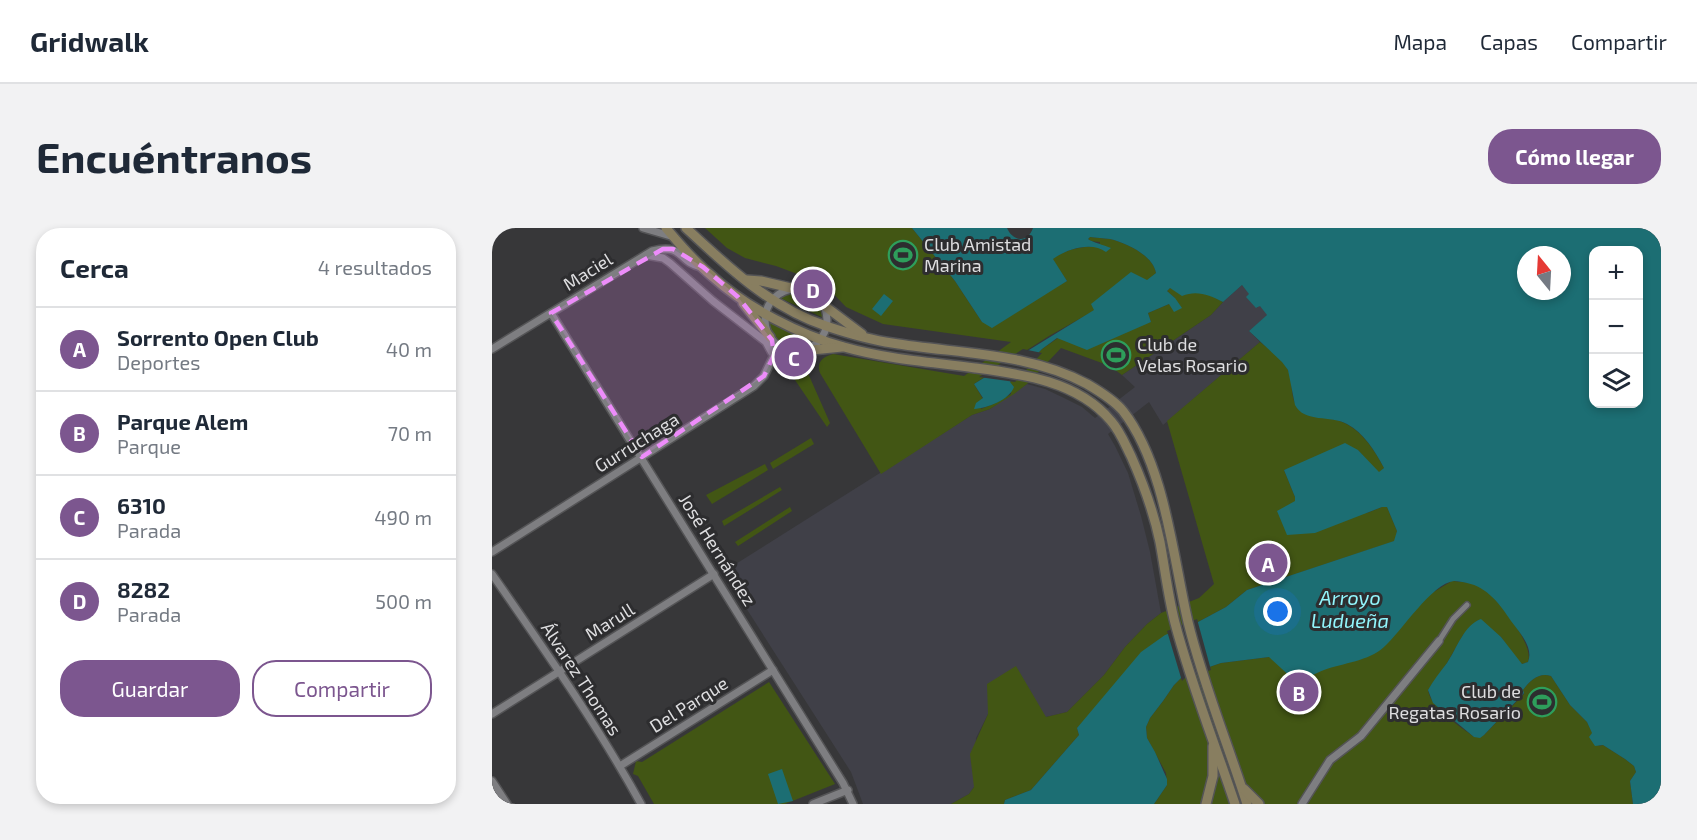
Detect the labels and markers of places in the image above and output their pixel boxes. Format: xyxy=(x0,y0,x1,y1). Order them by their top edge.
place label: Club Amistad Marina xyxy=(924,233,1031,276)
sports icon: Club Amistad Marina xyxy=(887,239,919,271)
pin: D xyxy=(794,266,832,312)
place label: Club de Velas Rosario xyxy=(1137,333,1248,376)
pin: C xyxy=(774,334,814,380)
sports icon: Club de Velas Rosario xyxy=(1100,339,1132,371)
pin: A xyxy=(1248,540,1288,586)
pin: B xyxy=(1280,670,1318,714)
place label: Club de Regatas Rosario xyxy=(1388,680,1521,723)
sports icon: Club de Regatas Rosario xyxy=(1526,686,1558,718)

